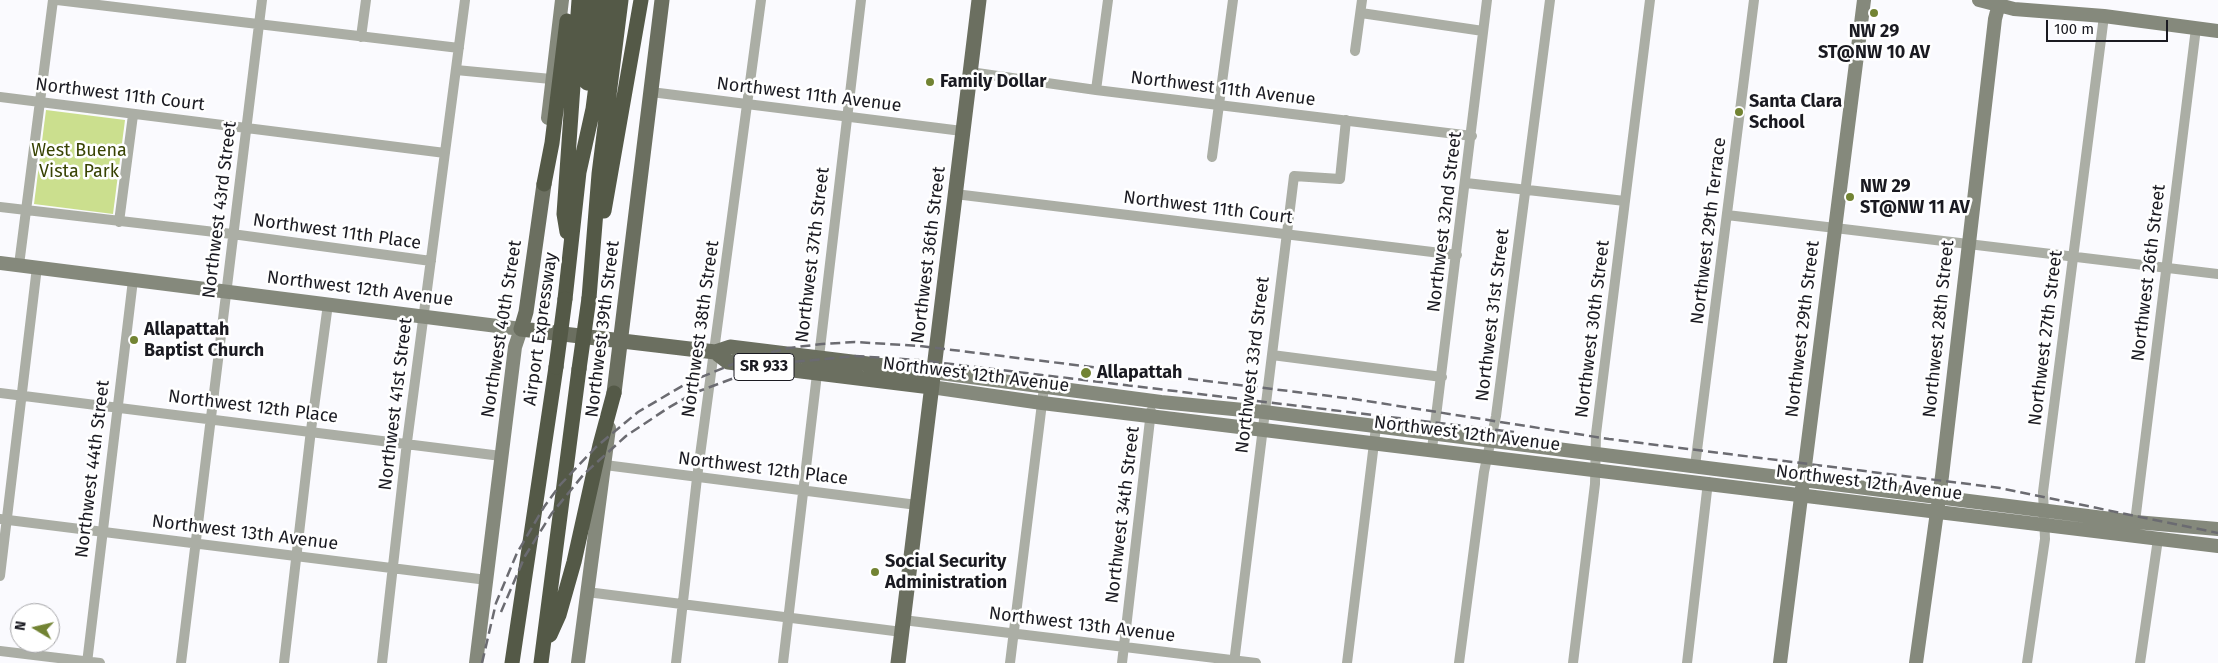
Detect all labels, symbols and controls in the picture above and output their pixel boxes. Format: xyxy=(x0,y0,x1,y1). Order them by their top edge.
marker: NW 29 ST@NW 10 AV xyxy=(1868,7,1880,19)
scale bar xyxy=(2048,10,2170,42)
text: 100 m xyxy=(2054,20,2094,38)
place label: NW 29 ST@NW 10 AV xyxy=(1818,21,1930,64)
street label: Northwest 11th Avenue xyxy=(1129,67,1317,111)
place label: Family Dollar xyxy=(940,71,1047,93)
street label: Northwest 11th Avenue xyxy=(715,73,903,117)
street label: Northwest 11th Court xyxy=(34,74,206,116)
marker: Family Dollar xyxy=(924,76,936,88)
place label: Santa Clara School xyxy=(1749,91,1842,134)
marker: Santa Clara School xyxy=(1733,106,1745,118)
street label: Northwest 43rd Street xyxy=(198,120,242,300)
street label: Northwest 32nd Street xyxy=(1423,130,1467,314)
street label: Northwest 29th Terrace xyxy=(1687,136,1731,326)
park label: West Buena Vista Park xyxy=(31,140,127,182)
street label: Northwest 36th Street xyxy=(907,165,951,345)
street label: Northwest 37th Street xyxy=(792,166,834,344)
place label: NW 29 ST@NW 11 AV xyxy=(1860,176,1970,218)
street label: Northwest 26th Street xyxy=(2127,183,2171,363)
street label: Northwest 11th Court xyxy=(1122,187,1294,229)
marker: NW 29 ST@NW 11 AV xyxy=(1844,191,1856,203)
street label: Northwest 11th Place xyxy=(251,209,423,255)
street label: Northwest 31st Street xyxy=(1472,227,1514,403)
street label: Northwest 40th Street xyxy=(477,239,527,419)
street label: Northwest 39th Street xyxy=(581,239,625,419)
street label: Northwest 38th Street xyxy=(678,239,724,419)
street label: Northwest 30th Street xyxy=(1571,239,1615,419)
street label: Northwest 29th Street xyxy=(1781,239,1825,419)
street label: Northwest 28th Street xyxy=(1919,239,1959,419)
street label: Northwest 27th Street xyxy=(2025,249,2067,427)
street label: Airport Expressway xyxy=(520,251,562,407)
street label: Northwest 12th Avenue xyxy=(266,267,454,311)
street label: Northwest 33rd Street xyxy=(1231,275,1275,455)
street label: Northwest 41st Street xyxy=(375,316,417,492)
place label: Allapattah Baptist Church xyxy=(144,319,264,362)
marker: Allapattah Baptist Church xyxy=(128,334,140,346)
street label: Northwest 12th Avenue xyxy=(882,353,1070,397)
road number: SR 933 xyxy=(734,354,794,381)
place label: Allapattah xyxy=(1097,362,1182,384)
marker: Allapattah xyxy=(1079,366,1093,380)
street label: Northwest 44th Street xyxy=(71,379,115,559)
street label: Northwest 12th Place xyxy=(167,386,339,428)
street label: Northwest 12th Avenue xyxy=(1373,412,1561,456)
street label: Northwest 34th Street xyxy=(1101,425,1145,605)
street label: Northwest 12th Place xyxy=(677,448,849,490)
street label: Northwest 12th Avenue xyxy=(1775,461,1963,505)
street label: Northwest 13th Avenue xyxy=(151,511,339,555)
place label: Social Security Administration xyxy=(885,551,1007,594)
marker: Social Security Administration xyxy=(869,566,881,578)
north arrow xyxy=(10,603,60,653)
street label: Northwest 13th Avenue xyxy=(988,603,1176,647)
text: N xyxy=(12,620,30,632)

